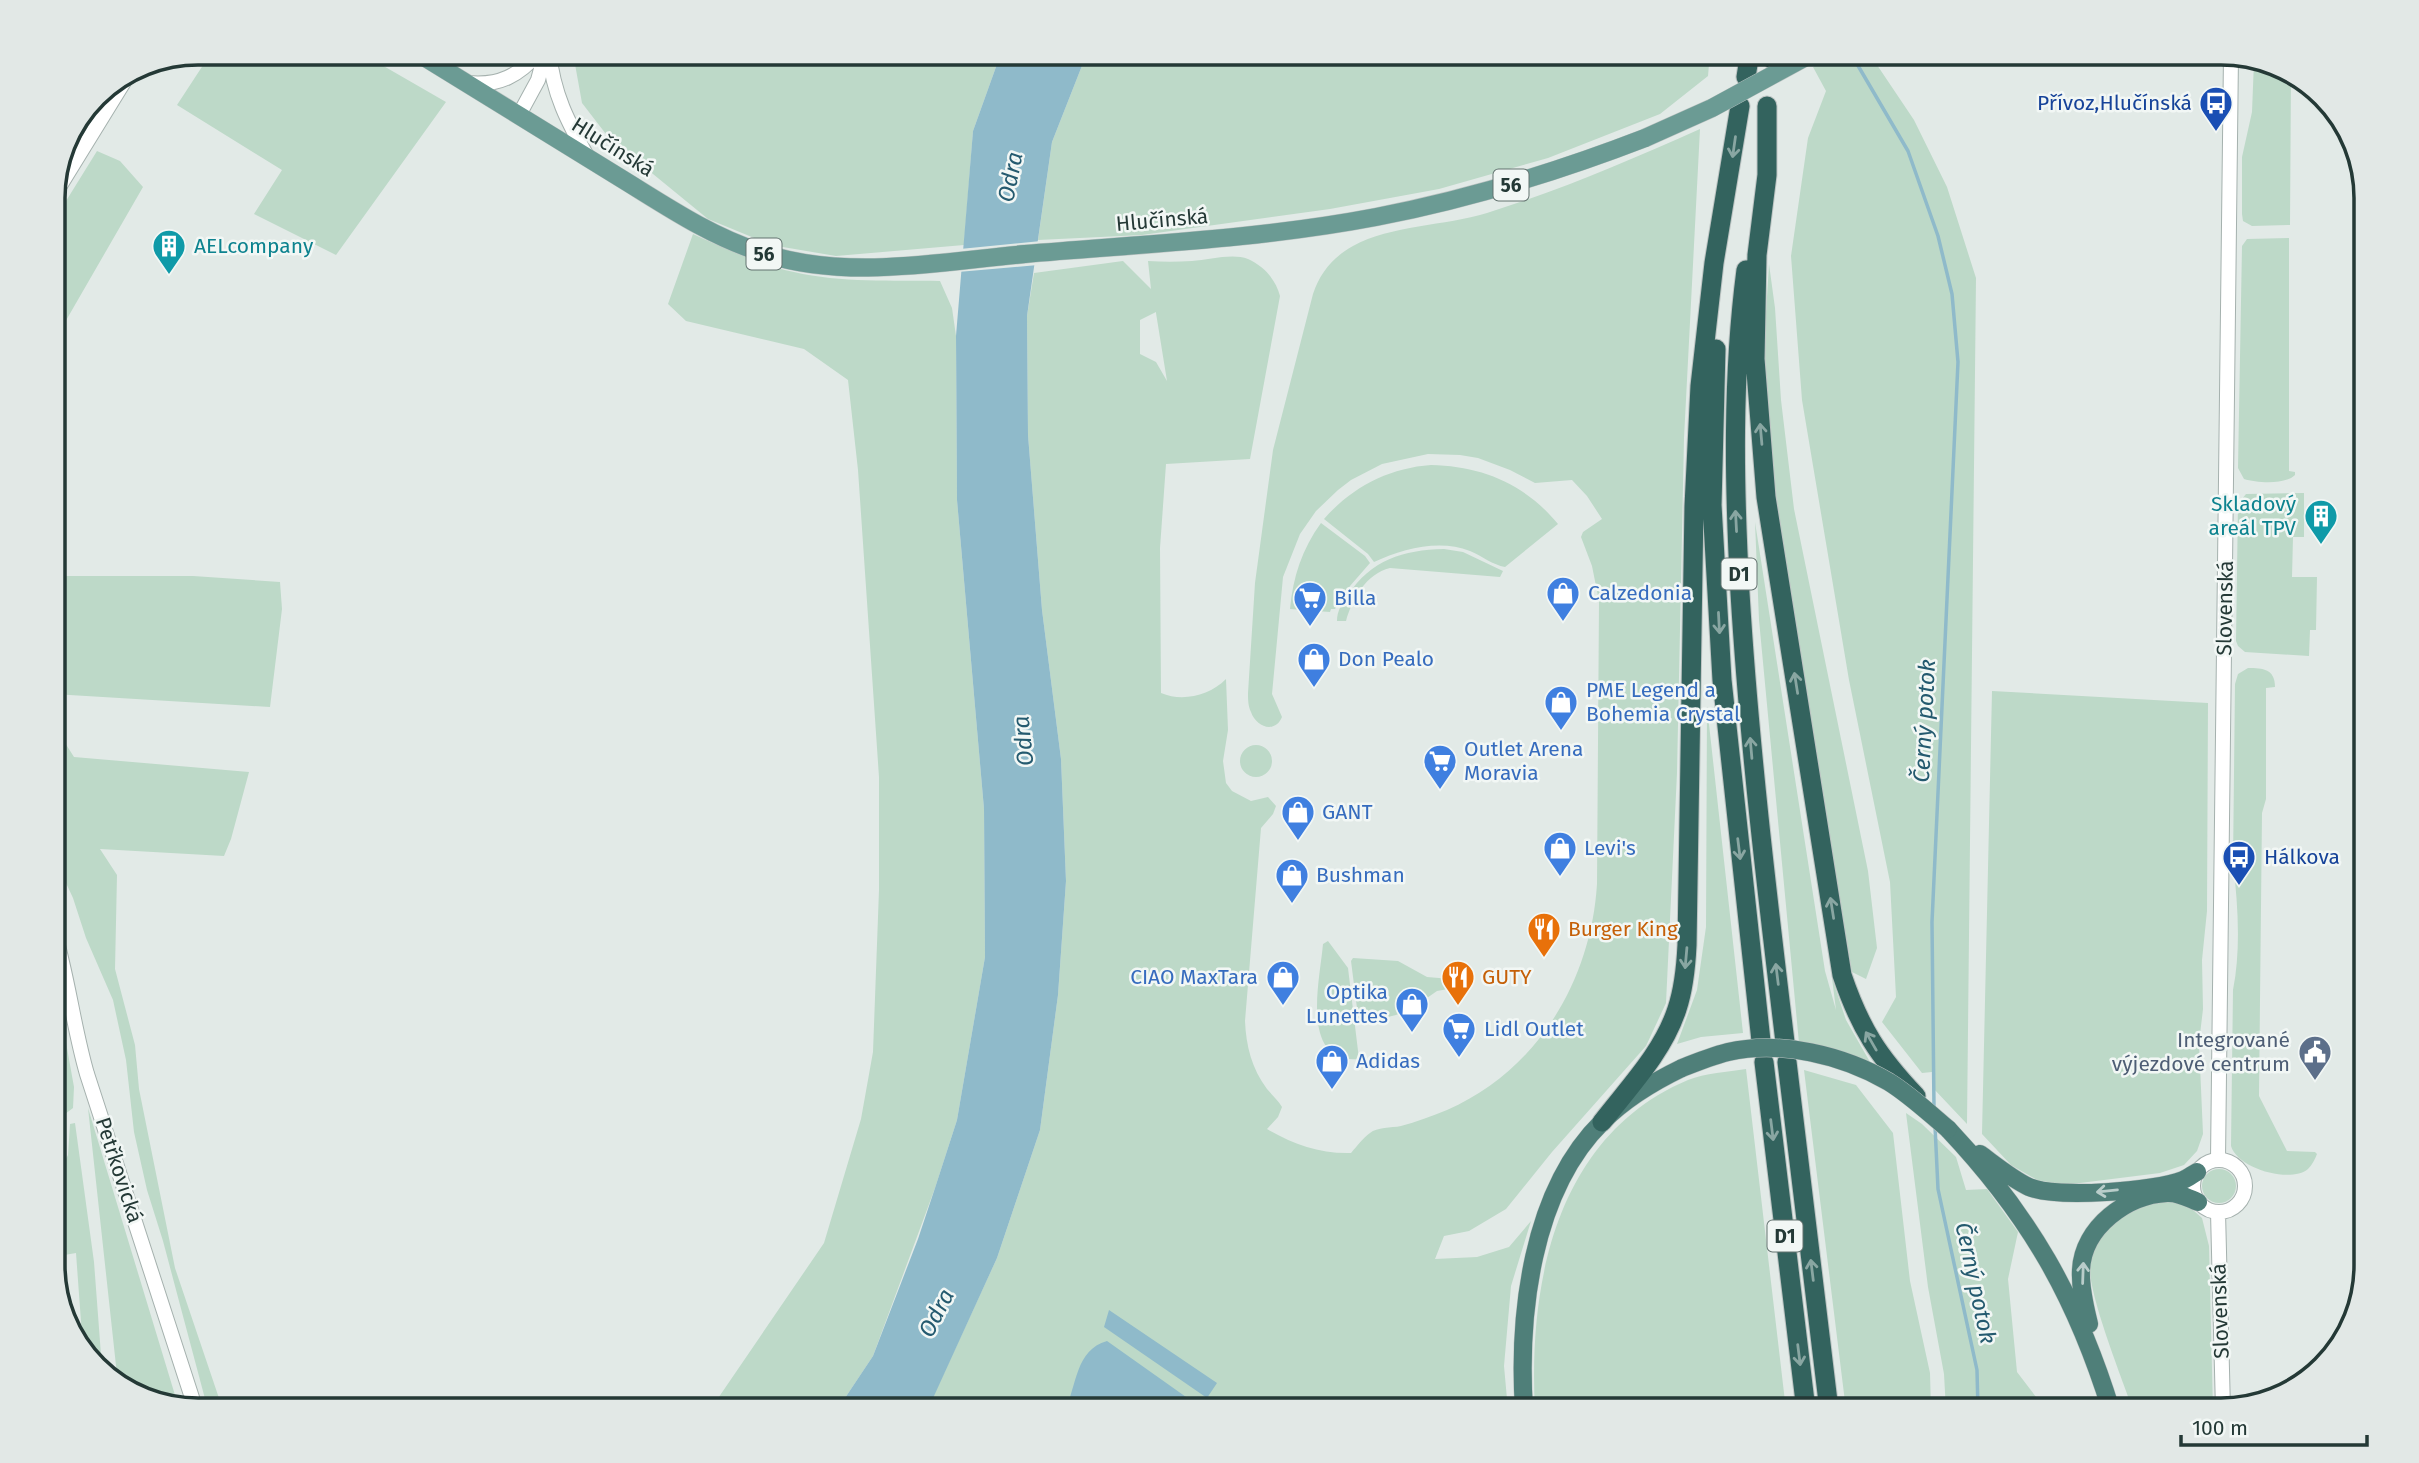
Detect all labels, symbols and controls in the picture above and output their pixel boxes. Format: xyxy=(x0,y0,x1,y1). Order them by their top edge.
bus stop icon: Přívoz,Hlučínská xyxy=(2197,84,2235,133)
place label: Přívoz,Hlučínská xyxy=(2037,90,2192,116)
street label: Hlučínská xyxy=(567,111,659,183)
one-way arrow xyxy=(1727,135,1740,158)
water label: Odra xyxy=(991,150,1029,204)
road number: 56 xyxy=(1494,169,1528,200)
street label: Hlučínská xyxy=(1115,203,1209,237)
building icon: AELcompany xyxy=(150,227,188,276)
place label: AELcompany xyxy=(194,233,314,259)
road number: 56 xyxy=(746,238,782,270)
one-way arrow xyxy=(1754,423,1767,445)
place label: Skladový areál TPV xyxy=(2209,491,2297,541)
building icon: Skladový areál TPV xyxy=(2302,497,2340,546)
one-way arrow xyxy=(1729,510,1742,533)
road number: D1 xyxy=(1722,558,1756,590)
street label: Slovenská xyxy=(2211,560,2239,656)
shop icon: Calzedonia xyxy=(1544,574,1582,623)
supermarket icon: Billa xyxy=(1291,579,1329,628)
place label: Calzedonia xyxy=(1588,580,1692,606)
place label: Billa xyxy=(1334,585,1376,611)
one-way arrow xyxy=(1713,611,1726,634)
shop icon: Don Pealo xyxy=(1295,640,1333,689)
place label: Don Pealo xyxy=(1338,646,1434,672)
water label: Černý potok xyxy=(1906,659,1941,783)
one-way arrow xyxy=(1789,672,1802,695)
place label: PME Legend a Bohemia Crystal xyxy=(1586,677,1740,727)
shop icon: PME Legend a Bohemia Crystal xyxy=(1542,683,1580,732)
water label: Odra xyxy=(1006,714,1040,768)
place label: Outlet Arena Moravia xyxy=(1464,736,1583,786)
one-way arrow xyxy=(1744,737,1757,760)
supermarket icon: Outlet Arena Moravia xyxy=(1421,742,1459,791)
shop icon: GANT xyxy=(1279,793,1317,842)
place label: GANT xyxy=(1322,799,1373,825)
shop icon: Levi's xyxy=(1541,829,1579,878)
place label: Levi's xyxy=(1584,835,1636,861)
one-way arrow xyxy=(1733,838,1746,860)
bus stop icon: Hálkova xyxy=(2220,838,2258,887)
place label: Hálkova xyxy=(2264,844,2340,870)
shop icon: Bushman xyxy=(1273,856,1311,905)
place label: Bushman xyxy=(1316,862,1405,888)
one-way arrow xyxy=(1825,897,1838,920)
restaurant icon: Burger King xyxy=(1525,910,1563,959)
place label: Burger King xyxy=(1568,916,1678,942)
one-way arrow xyxy=(1679,946,1692,969)
shop icon: CIAO MaxTara xyxy=(1264,958,1302,1007)
restaurant icon: GUTY xyxy=(1439,958,1477,1007)
one-way arrow xyxy=(1770,963,1783,986)
place label: CIAO MaxTara xyxy=(1130,964,1258,990)
place label: GUTY xyxy=(1482,964,1532,990)
place label: Optika Lunettes xyxy=(1306,979,1388,1029)
shop icon: Optika Lunettes xyxy=(1393,985,1431,1034)
supermarket icon: Lidl Outlet xyxy=(1440,1010,1478,1059)
place label: Lidl Outlet xyxy=(1484,1016,1584,1042)
place label: Integrované výjezdové centrum xyxy=(2112,1027,2290,1077)
one-way arrow xyxy=(1864,1032,1878,1052)
public building icon: Integrované výjezdové centrum xyxy=(2296,1033,2334,1082)
shop icon: Adidas xyxy=(1313,1042,1351,1091)
place label: Adidas xyxy=(1356,1048,1420,1074)
street label: Petřkovická xyxy=(90,1114,148,1226)
one-way arrow xyxy=(1766,1118,1779,1140)
one-way arrow xyxy=(2097,1185,2119,1198)
road number: D1 xyxy=(1768,1220,1802,1252)
water label: Černý potok xyxy=(1949,1220,2004,1346)
one-way arrow xyxy=(1806,1259,1819,1282)
one-way arrow xyxy=(2076,1262,2089,1285)
street label: Slovenská xyxy=(2205,1263,2235,1359)
water label: Odra xyxy=(912,1284,960,1342)
one-way arrow xyxy=(1793,1344,1806,1366)
scale bar xyxy=(2181,1404,2366,1448)
text: 100 m xyxy=(2192,1415,2248,1441)

